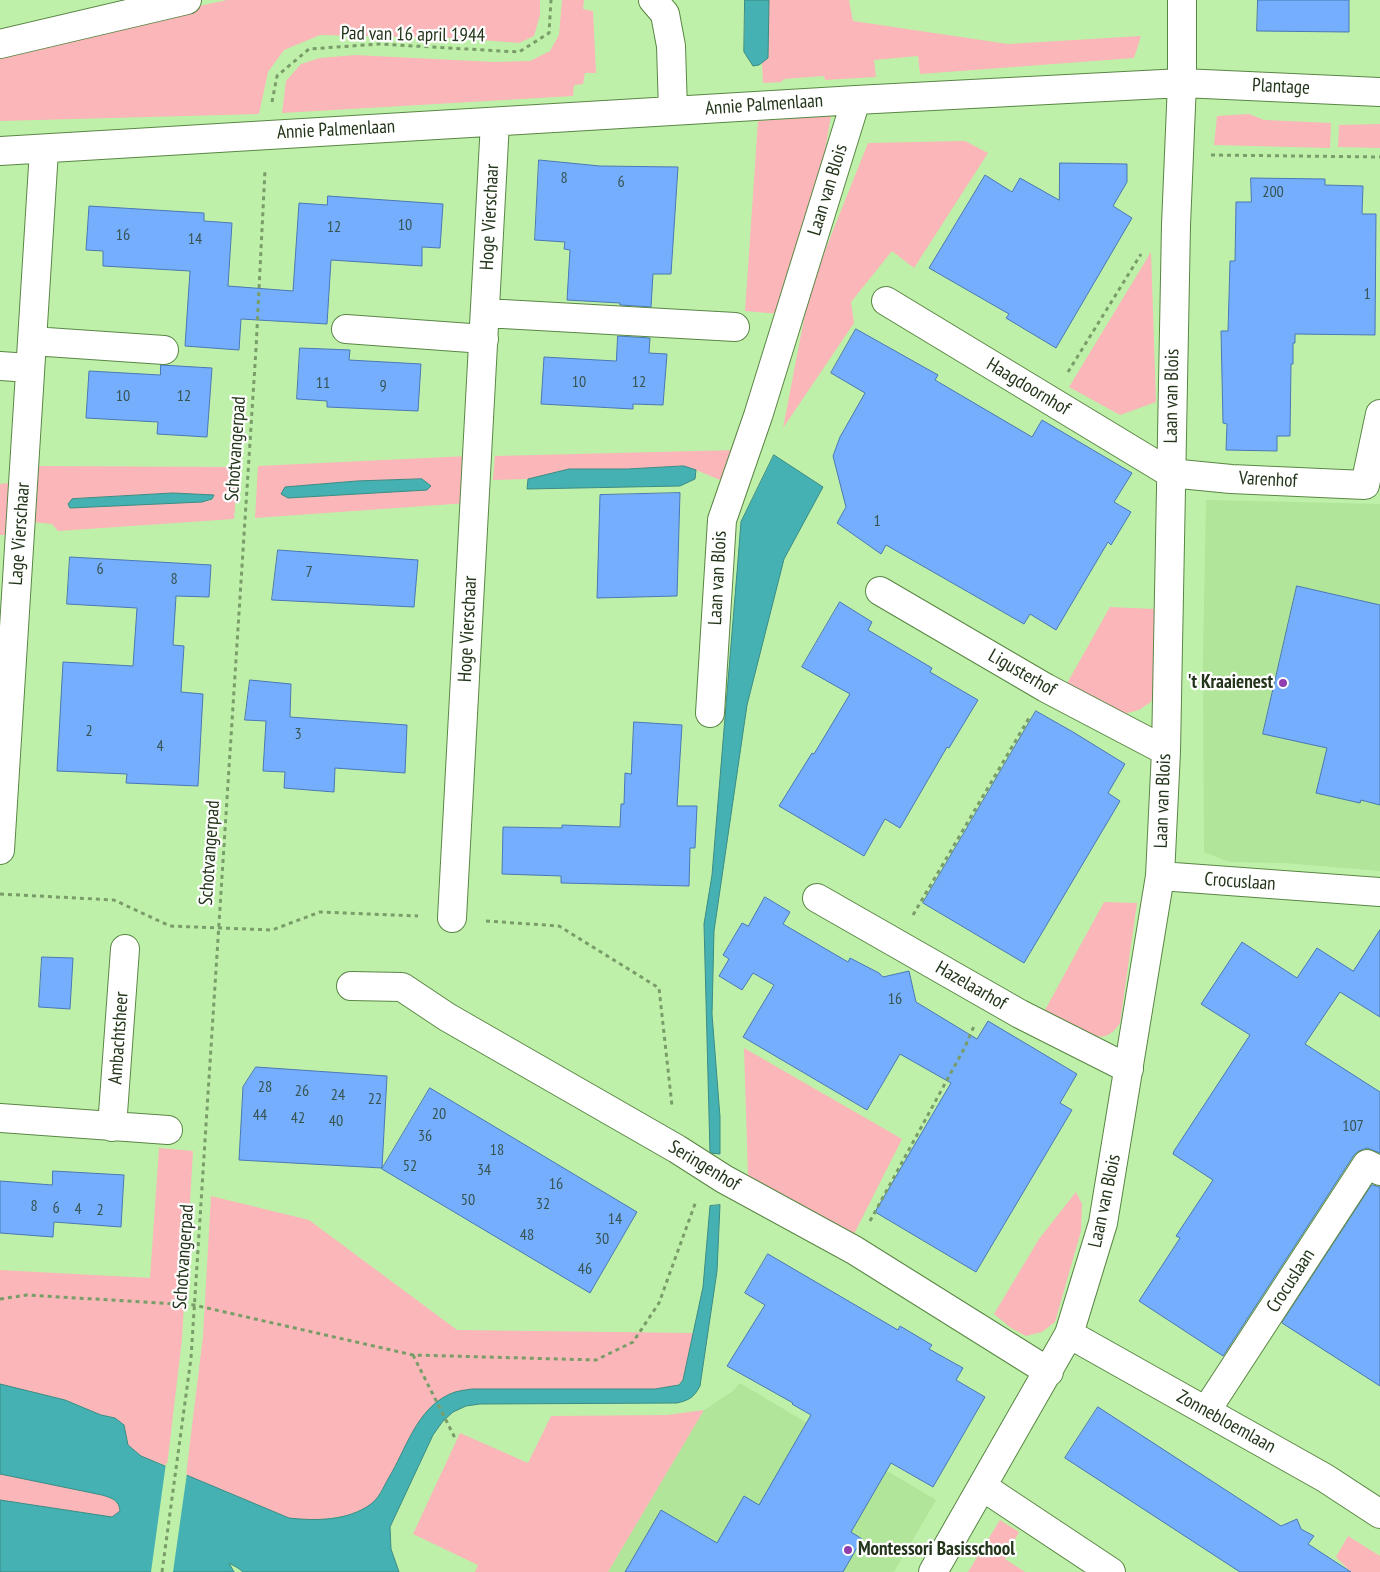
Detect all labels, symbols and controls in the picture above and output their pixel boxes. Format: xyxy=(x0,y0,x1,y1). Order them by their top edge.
street label: Pad van 16 april 1944 xyxy=(341,22,485,48)
street label: Plantage xyxy=(1252,74,1310,100)
street label: Annie Palmenlaan xyxy=(704,90,824,120)
street label: Annie Palmenlaan xyxy=(276,116,396,144)
street label: Laan van Blois xyxy=(803,141,853,239)
street label: Hoge Vierschaar xyxy=(476,163,504,271)
house number: 8 xyxy=(560,168,568,188)
house number: 6 xyxy=(617,172,625,192)
house number: 200 xyxy=(1262,182,1284,202)
house number: 10 xyxy=(398,215,412,235)
house number: 12 xyxy=(327,217,341,237)
house number: 16 xyxy=(116,225,130,245)
house number: 14 xyxy=(188,229,202,249)
house number: 1 xyxy=(1363,284,1371,304)
street label: Laan van Blois xyxy=(1160,348,1184,444)
street label: Haagdoornhof xyxy=(982,353,1074,421)
house number: 10 xyxy=(572,372,586,392)
house number: 12 xyxy=(632,372,646,392)
house number: 11 xyxy=(316,373,330,393)
house number: 9 xyxy=(379,376,387,396)
house number: 10 xyxy=(116,386,130,406)
house number: 12 xyxy=(177,386,191,406)
street label: Schotvangerpad xyxy=(221,396,251,502)
street label: Varenhof xyxy=(1238,467,1298,493)
street label: Lage Vierschaar xyxy=(5,482,35,586)
house number: 1 xyxy=(873,511,881,531)
street label: Laan van Blois xyxy=(704,530,732,626)
house number: 6 xyxy=(96,559,104,579)
house number: 7 xyxy=(305,562,313,582)
house number: 8 xyxy=(170,569,178,589)
street label: Hoge Vierschaar xyxy=(454,575,482,683)
street label: Ligusterhof xyxy=(984,645,1060,701)
place label: 't Kraaienest xyxy=(1188,672,1273,694)
marker: 't Kraaienest xyxy=(1277,677,1289,689)
house number: 2 xyxy=(85,721,93,741)
house number: 3 xyxy=(294,724,302,744)
house number: 4 xyxy=(156,736,164,756)
street label: Laan van Blois xyxy=(1150,753,1176,849)
street label: Schotvangerpad xyxy=(195,800,225,906)
street label: Crocuslaan xyxy=(1204,868,1276,896)
street label: Hazelaarhof xyxy=(931,957,1011,1015)
house number: 16 xyxy=(888,989,902,1009)
street label: Ambachtsheer xyxy=(104,991,134,1085)
house number: 28 xyxy=(258,1077,272,1097)
house number: 26 xyxy=(295,1081,309,1101)
house number: 24 xyxy=(331,1085,345,1105)
house number: 22 xyxy=(368,1089,382,1109)
house number: 20 xyxy=(432,1104,446,1124)
house number: 44 xyxy=(253,1105,267,1125)
house number: 42 xyxy=(291,1108,305,1128)
house number: 40 xyxy=(329,1111,343,1131)
house number: 107 xyxy=(1342,1116,1364,1136)
house number: 36 xyxy=(418,1126,432,1146)
street label: Seringenhof xyxy=(664,1136,744,1196)
house number: 18 xyxy=(490,1140,504,1160)
street label: Laan van Blois xyxy=(1084,1152,1126,1250)
house number: 52 xyxy=(403,1156,417,1176)
house number: 34 xyxy=(477,1160,491,1180)
house number: 16 xyxy=(549,1174,563,1194)
house number: 50 xyxy=(461,1190,475,1210)
house number: 32 xyxy=(536,1194,550,1214)
house number: 8 xyxy=(30,1196,38,1216)
house number: 6 xyxy=(52,1198,60,1218)
house number: 4 xyxy=(74,1199,82,1219)
house number: 2 xyxy=(96,1200,104,1220)
street label: Schotvangerpad xyxy=(169,1204,199,1310)
house number: 14 xyxy=(608,1209,622,1229)
house number: 48 xyxy=(520,1225,534,1245)
house number: 30 xyxy=(595,1229,609,1249)
street label: Crocuslaan xyxy=(1262,1245,1320,1317)
house number: 46 xyxy=(578,1259,592,1279)
street label: Zonnebloemlaan xyxy=(1173,1386,1279,1458)
place label: Montessori Basisschool xyxy=(858,1539,1015,1561)
marker: Montessori Basisschool xyxy=(842,1544,854,1556)

